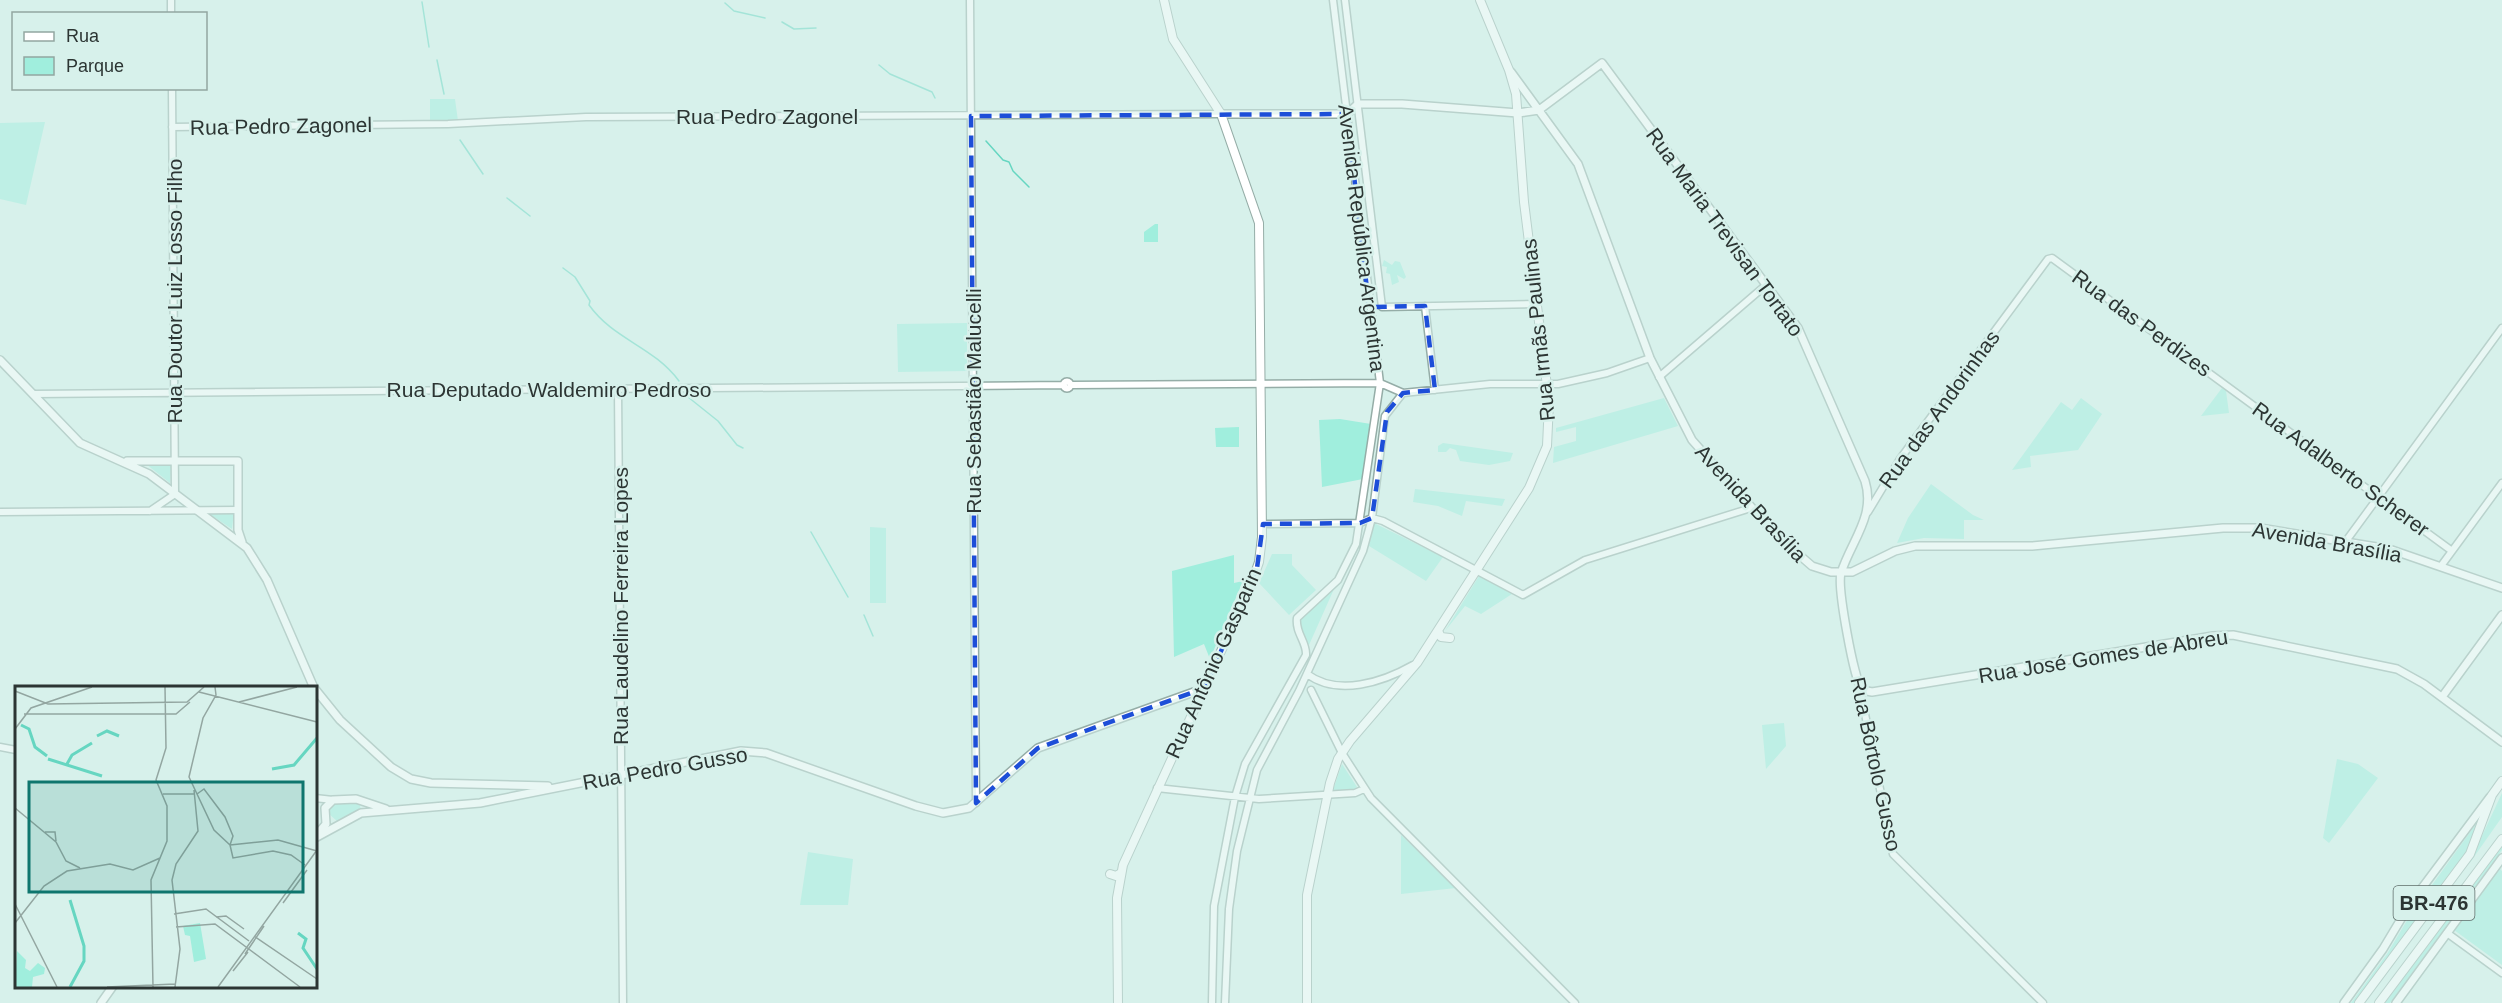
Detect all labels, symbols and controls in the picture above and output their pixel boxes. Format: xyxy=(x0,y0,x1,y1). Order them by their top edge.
legend xyxy=(12,12,207,90)
text: Rua xyxy=(66,26,100,46)
text: Parque xyxy=(66,56,124,76)
street label: Avenida República Argentina xyxy=(1334,103,1390,373)
street label: Rua Pedro Zagonel xyxy=(676,105,858,128)
street label: Rua Pedro Zagonel xyxy=(190,113,372,139)
street label: Rua Maria Trevisan Tortato xyxy=(1642,123,1808,341)
street label: Rua Doutor Luiz Losso Filho xyxy=(163,159,186,423)
street label: Rua Irmãs Paulinas xyxy=(1517,238,1559,422)
street label: Rua das Perdizes xyxy=(2068,265,2216,381)
street label: Rua Sebastião Malucelli xyxy=(962,288,985,514)
street label: Rua das Andorinhas xyxy=(1874,326,2004,492)
street label: Rua Deputado Waldemiro Pedroso xyxy=(387,378,711,401)
street label: Rua Adalberto Scherer xyxy=(2248,397,2434,541)
street label: Avenida Brasília xyxy=(1691,440,1811,566)
street label: Rua Laudelino Ferreira Lopes xyxy=(609,467,632,745)
street label: Avenida Brasília xyxy=(2250,518,2404,567)
street label: Rua Antônio Gasparin xyxy=(1161,564,1265,762)
street label: Rua José Gomes de Abreu xyxy=(1977,625,2229,687)
street label: Rua Bôrtolo Gusso xyxy=(1846,675,1906,853)
inset map xyxy=(15,686,316,988)
street label: Rua Pedro Gusso xyxy=(581,742,749,794)
road number: BR-476 xyxy=(2394,886,2474,920)

